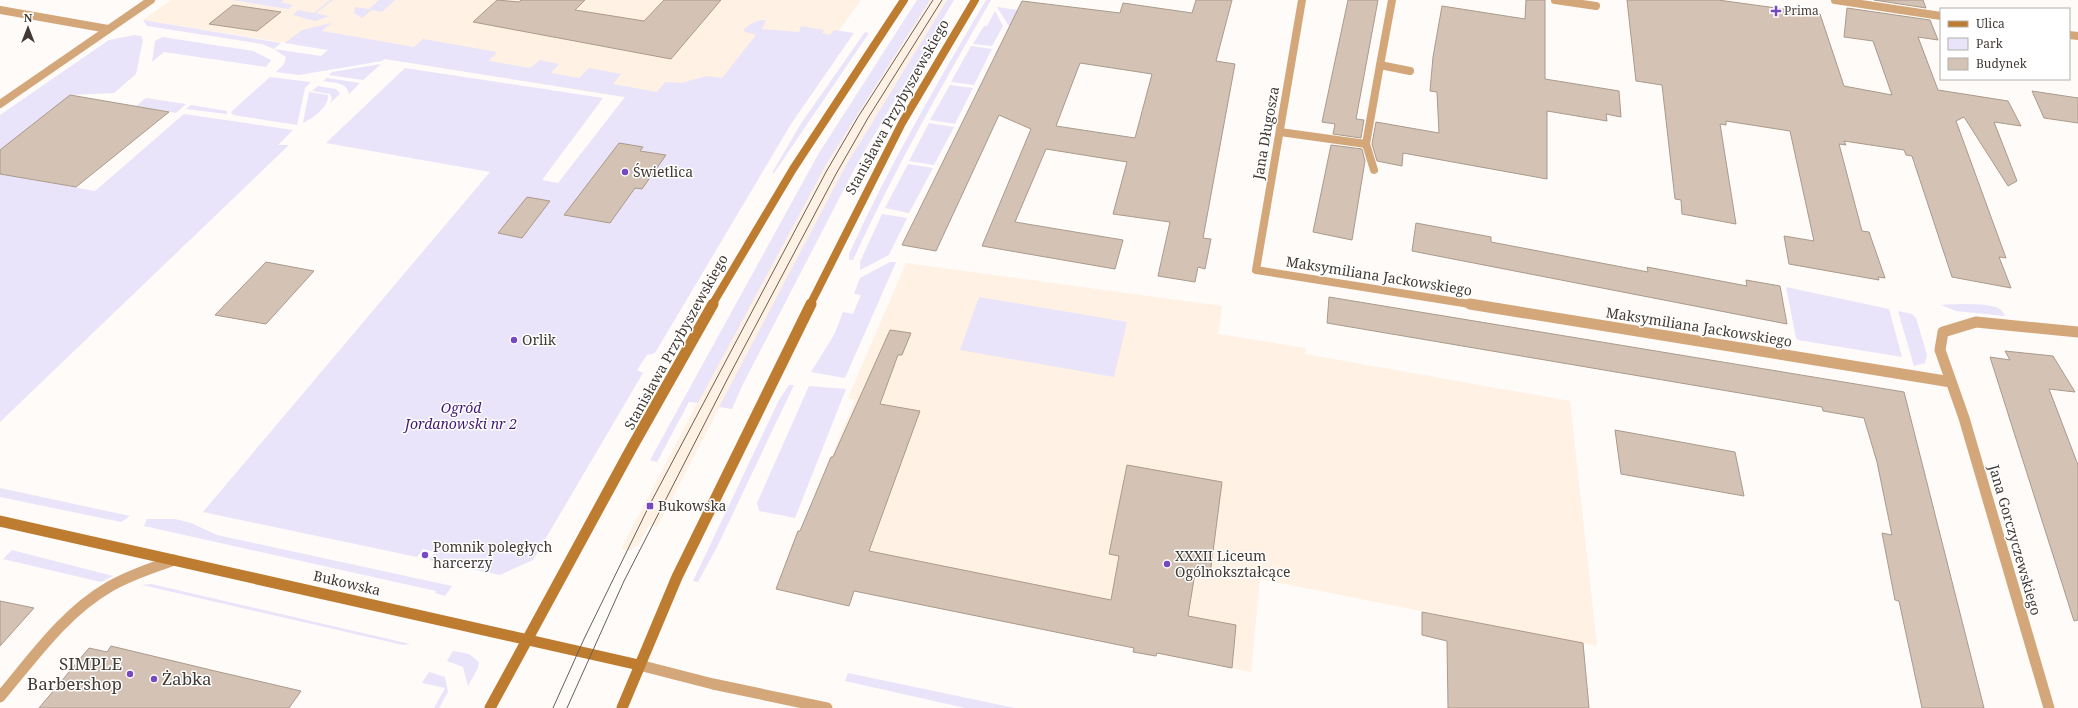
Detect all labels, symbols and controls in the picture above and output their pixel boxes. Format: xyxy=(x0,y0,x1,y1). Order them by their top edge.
place label: Prima xyxy=(1784,2,1819,19)
marker: Prima xyxy=(1771,6,1781,16)
north arrow xyxy=(8,8,48,48)
legend xyxy=(1940,8,2070,80)
text: N xyxy=(24,10,33,25)
text: Ulica xyxy=(1976,15,2005,32)
street label: Stanisława Przybyszewskiego xyxy=(840,16,953,198)
text: Park xyxy=(1976,35,2004,52)
text: Budynek xyxy=(1976,55,2028,72)
street label: Jana Długosza xyxy=(1248,85,1283,182)
place label: Świetlica xyxy=(633,162,693,181)
marker: Świetlica xyxy=(620,167,630,177)
street label: Stanisława Przybyszewskiego xyxy=(619,251,732,433)
street label: Maksymiliana Jackowskiego xyxy=(1285,251,1474,300)
street label: Maksymiliana Jackowskiego xyxy=(1605,302,1794,351)
place label: Orlik xyxy=(522,330,557,349)
marker: Orlik xyxy=(509,335,519,345)
park label: Ogród Jordanowski nr 2 xyxy=(402,398,517,433)
street label: Jana Gorczyczewskiego xyxy=(1985,461,2046,617)
place label: Bukowska xyxy=(658,496,727,515)
marker: Bukowska xyxy=(645,501,655,511)
place label: Pomnik poległych harcerzy xyxy=(433,537,552,572)
place label: XXXII Liceum Ogólnokształcące xyxy=(1175,546,1291,581)
marker: Pomnik poległych harcerzy xyxy=(420,550,430,560)
marker: XXXII Liceum Ogólnokształcące xyxy=(1162,559,1172,569)
street label: Bukowska xyxy=(312,566,383,599)
place label: SIMPLE Barbershop xyxy=(27,652,122,695)
place label: Żabka xyxy=(162,667,212,690)
marker: SIMPLE Barbershop xyxy=(125,669,135,679)
marker: Żabka xyxy=(149,674,159,684)

